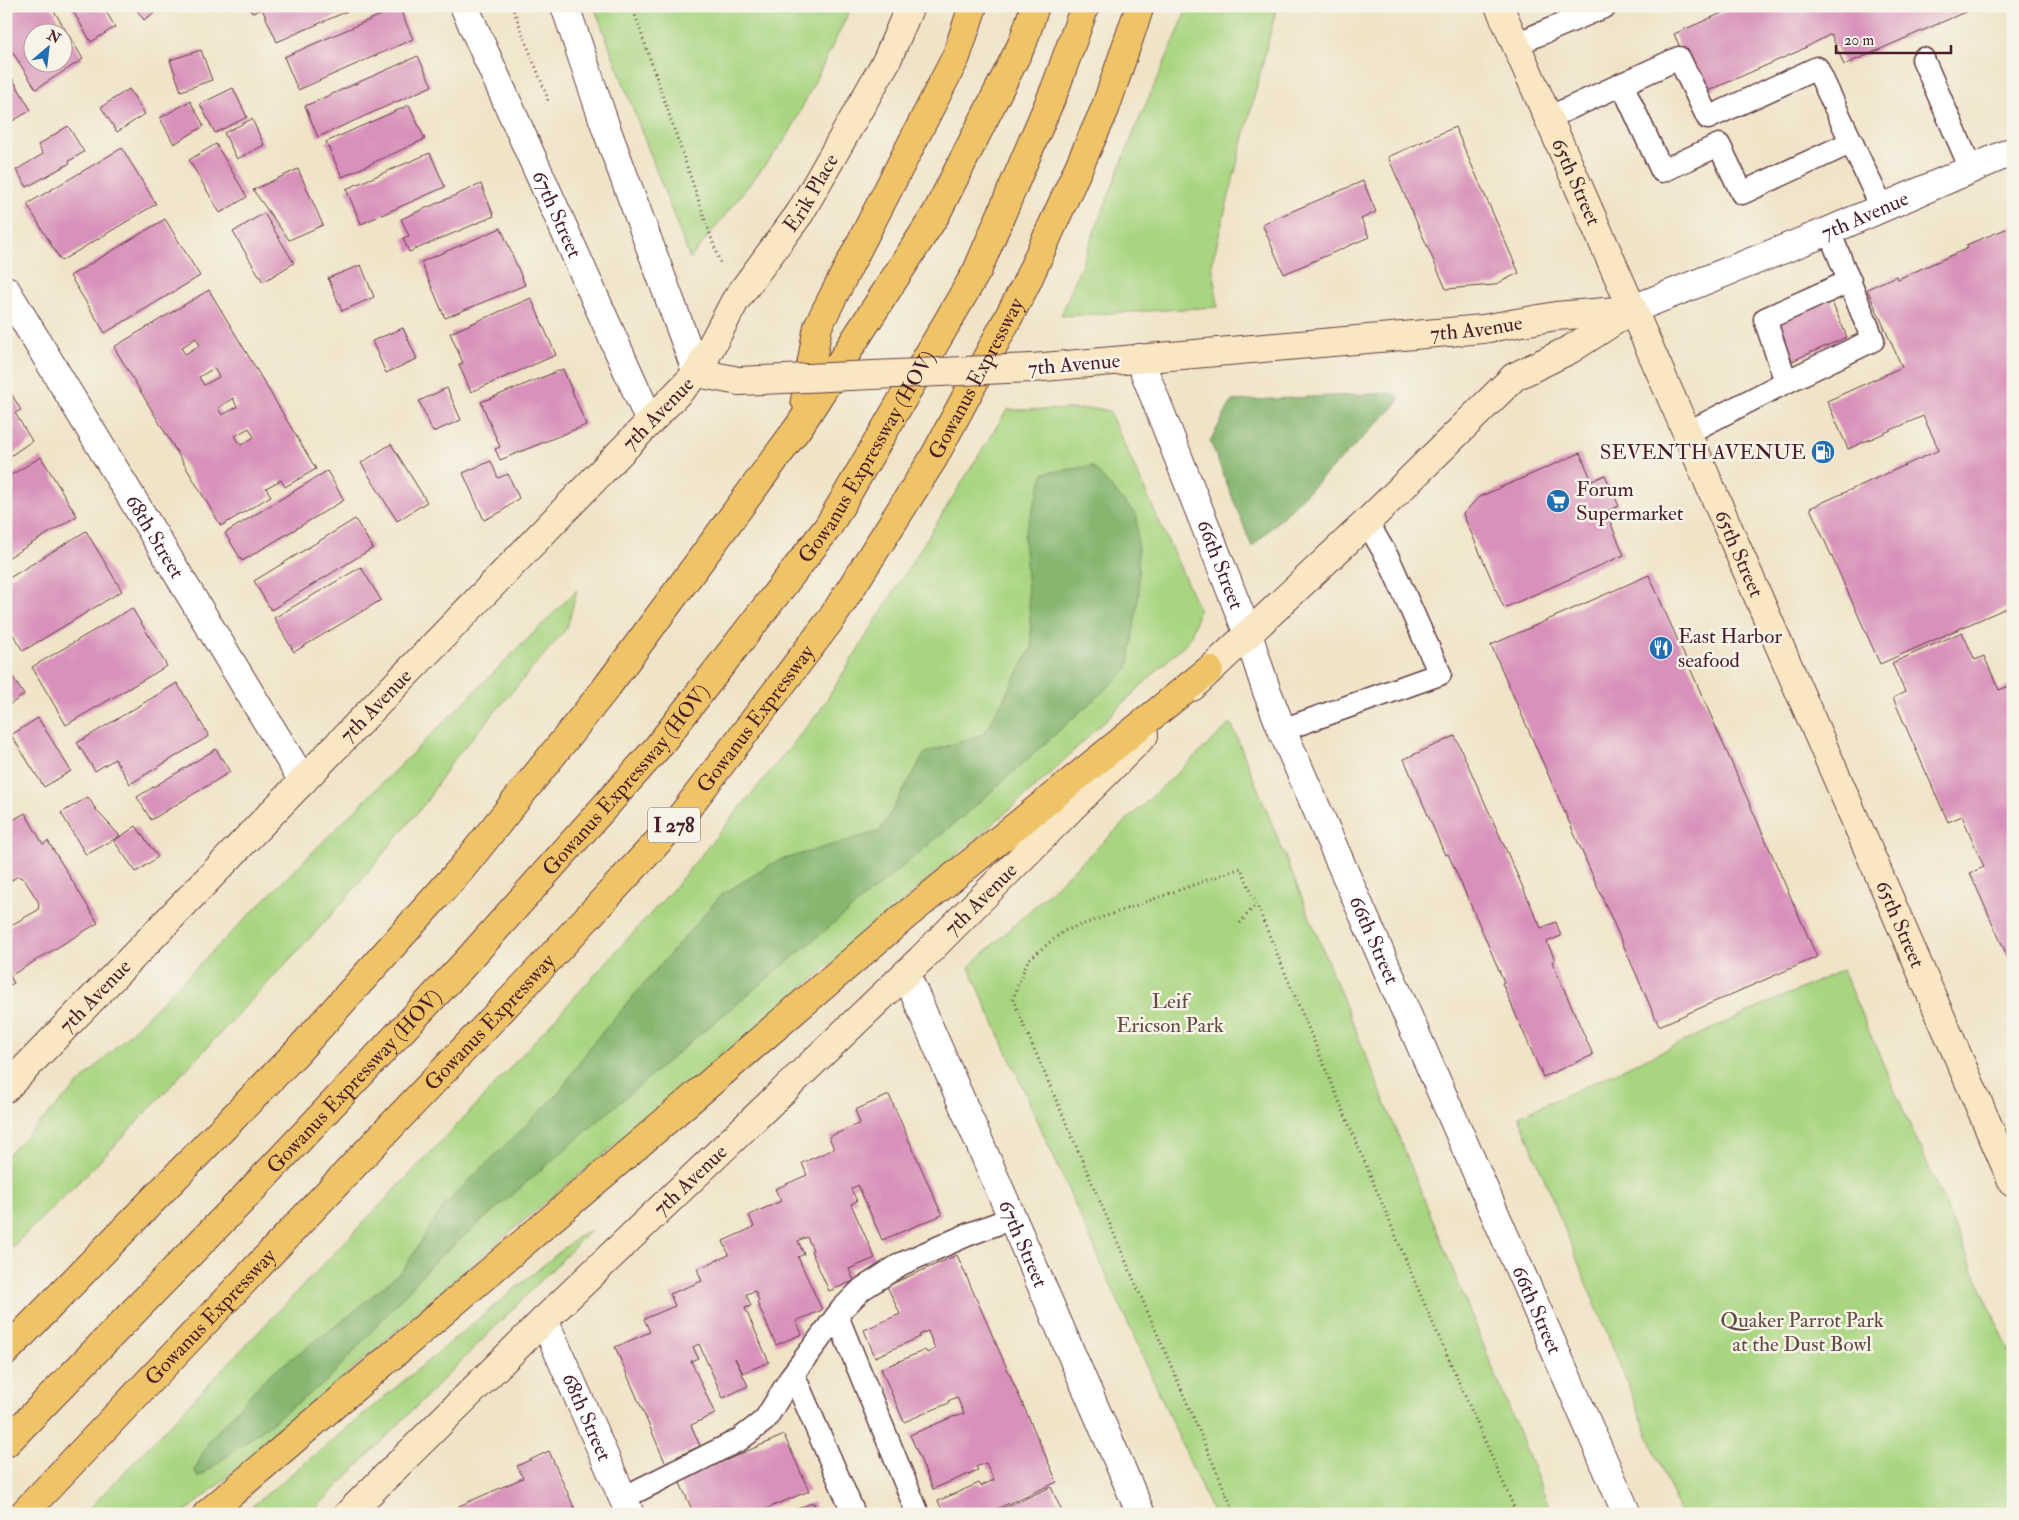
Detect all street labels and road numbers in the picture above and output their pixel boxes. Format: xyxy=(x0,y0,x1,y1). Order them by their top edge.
street label: 65th Street xyxy=(1545,134,1607,230)
street label: Erik Place xyxy=(777,149,845,238)
street label: 67th Street xyxy=(525,166,588,262)
street label: 7th Avenue xyxy=(1817,185,1913,247)
street label: Gowanus Expressway xyxy=(922,293,1031,464)
street label: 7th Avenue xyxy=(1429,309,1525,348)
street label: Gowanus Expressway (HOV) xyxy=(792,346,942,569)
street label: 7th Avenue xyxy=(1027,347,1122,382)
street label: 7th Avenue xyxy=(616,371,700,457)
street label: 68th Street xyxy=(119,490,190,584)
street label: 65th Street xyxy=(1708,506,1770,602)
street label: 66th Street xyxy=(1190,516,1250,614)
street label: Gowanus Expressway xyxy=(691,639,821,798)
street label: 7th Avenue xyxy=(334,663,418,749)
street label: Gowanus Expressway (HOV) xyxy=(537,679,716,882)
road number: I 278 xyxy=(648,808,700,842)
street label: 7th Avenue xyxy=(939,857,1023,942)
street label: 65th Street xyxy=(1869,876,1931,972)
street label: 66th Street xyxy=(1343,892,1405,989)
street label: Gowanus Expressway xyxy=(419,948,562,1097)
street label: 7th Avenue xyxy=(53,953,137,1039)
street label: Gowanus Expressway (HOV) xyxy=(261,983,448,1180)
street label: 7th Avenue xyxy=(648,1139,733,1222)
street label: 67th Street xyxy=(992,1196,1054,1292)
street label: Gowanus Expressway xyxy=(139,1242,282,1391)
street label: 66th Street xyxy=(1505,1261,1568,1359)
street label: 68th Street xyxy=(555,1369,618,1465)

